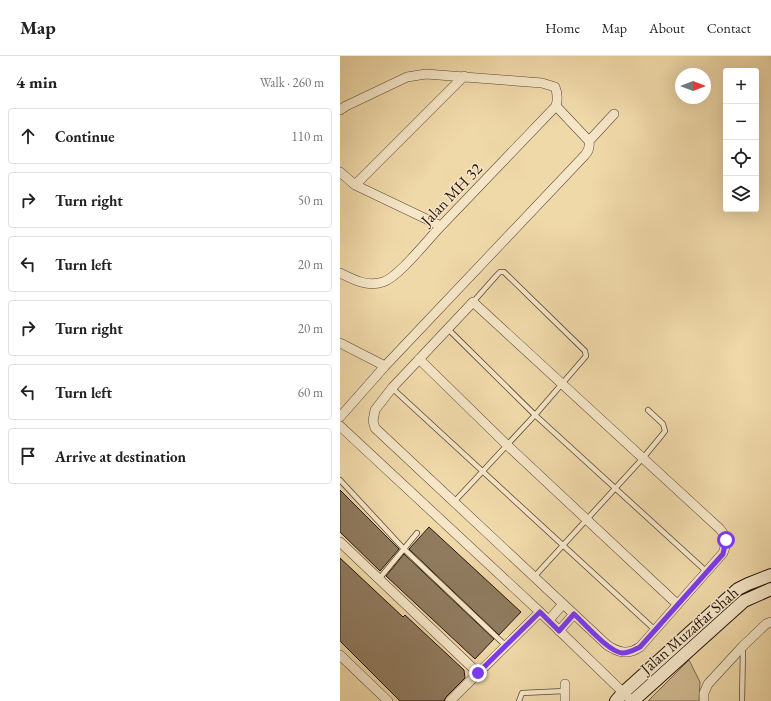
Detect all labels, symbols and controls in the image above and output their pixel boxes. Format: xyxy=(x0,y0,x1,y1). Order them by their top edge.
text: Map xyxy=(20,15,56,40)
text: Home xyxy=(545,19,580,37)
text: Map xyxy=(602,19,627,37)
text: About xyxy=(649,19,685,37)
text: Contact xyxy=(707,19,751,37)
north arrow xyxy=(675,68,711,104)
map controls xyxy=(723,68,759,212)
button: + xyxy=(723,68,759,104)
text: 4 min xyxy=(16,71,57,93)
text: Walk · 260 m xyxy=(260,74,324,91)
button: − xyxy=(723,104,759,140)
icon: ahead xyxy=(17,125,39,147)
text: Continue xyxy=(55,127,115,146)
text: 110 m xyxy=(292,128,323,145)
button: locate xyxy=(723,140,759,176)
street label: Jalan MH 32 xyxy=(415,158,487,232)
button: layers xyxy=(723,176,759,212)
icon: right xyxy=(17,189,39,211)
text: Turn right xyxy=(55,191,123,210)
text: 50 m xyxy=(298,192,323,209)
icon: left xyxy=(17,253,39,275)
text: Turn left xyxy=(55,255,112,274)
text: 20 m xyxy=(298,256,323,273)
icon: right xyxy=(17,317,39,339)
text: Turn right xyxy=(55,319,123,338)
text: 20 m xyxy=(298,320,323,337)
icon: left xyxy=(17,381,39,403)
text: Turn left xyxy=(55,383,112,402)
text: 60 m xyxy=(298,384,323,401)
icon: arrive xyxy=(17,445,39,467)
text: Arrive at destination xyxy=(55,447,186,466)
route start xyxy=(717,531,735,549)
street label: Jalan Muzaffar Shah xyxy=(635,582,743,680)
route end xyxy=(469,664,487,682)

